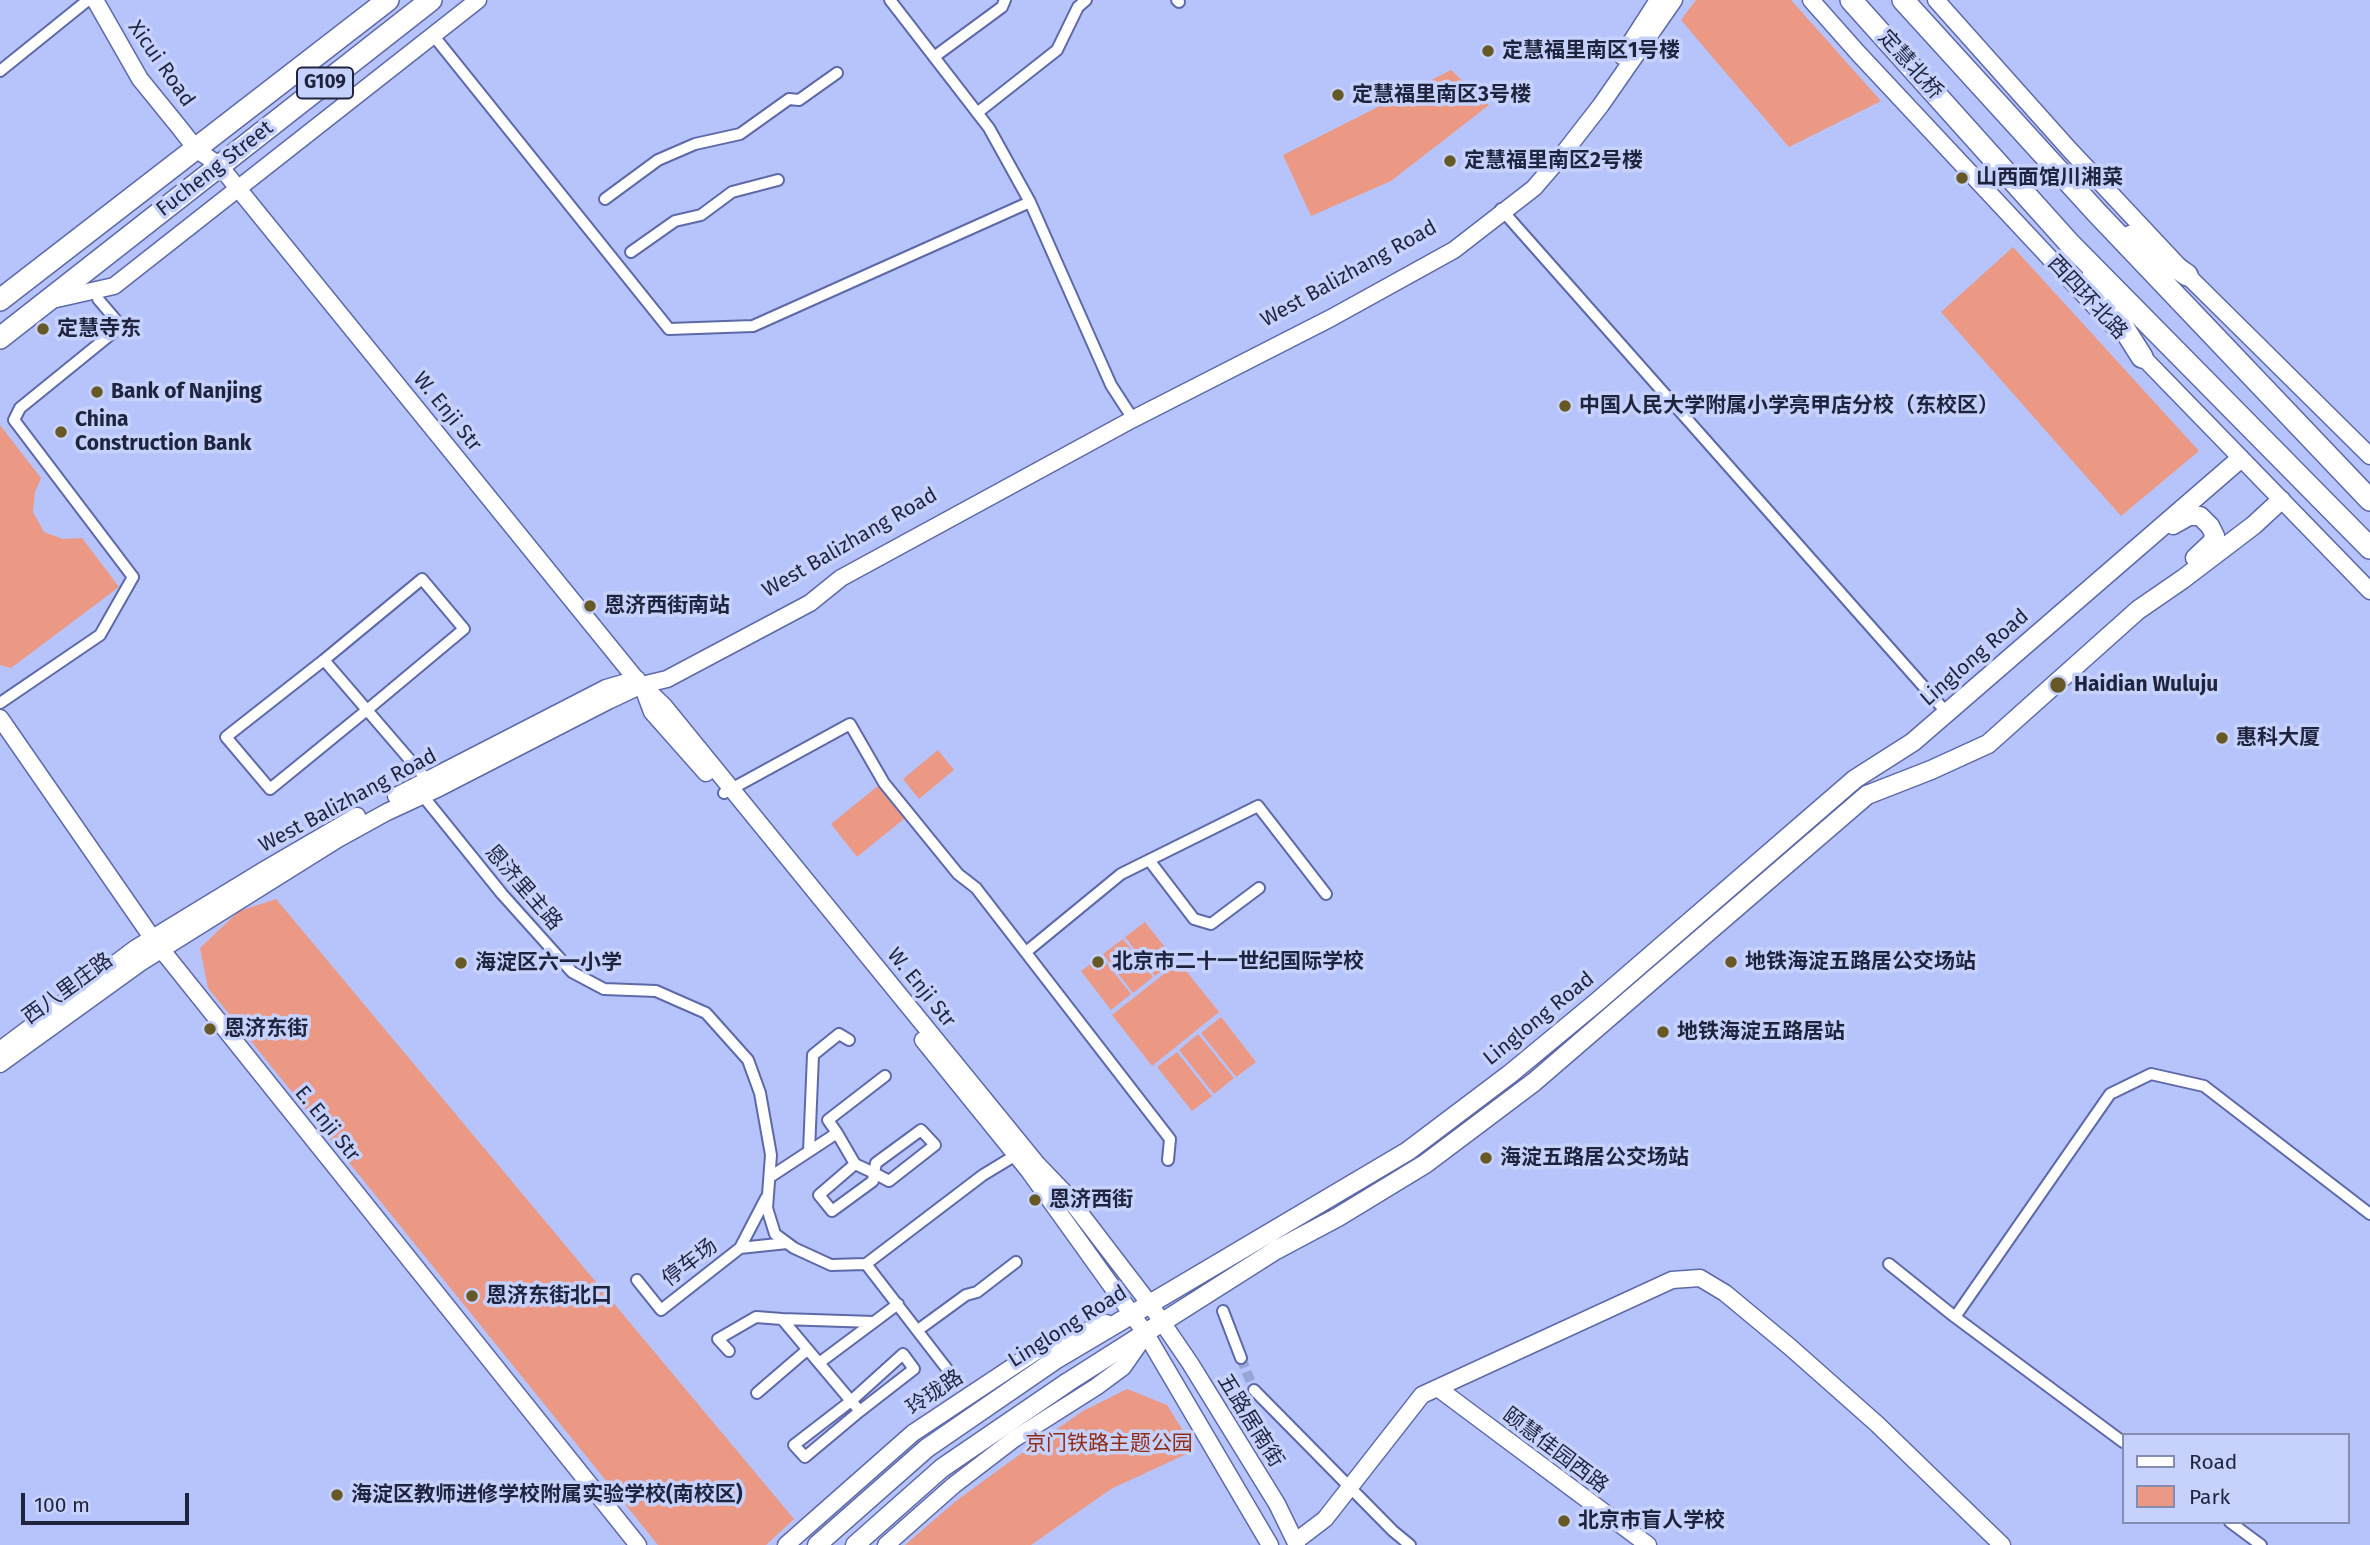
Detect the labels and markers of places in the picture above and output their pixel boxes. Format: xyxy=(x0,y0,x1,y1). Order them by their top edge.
place label: 定慧福里南区1号楼 xyxy=(1502,38,1680,64)
marker: 定慧福里南区1号楼 xyxy=(1480,43,1496,59)
place label: 定慧福里南区3号楼 xyxy=(1352,82,1531,108)
marker: 定慧福里南区3号楼 xyxy=(1330,87,1346,103)
place label: 定慧福里南区2号楼 xyxy=(1464,148,1643,174)
marker: 定慧福里南区2号楼 xyxy=(1442,153,1458,169)
place label: 山西面馆川湘菜 xyxy=(1976,165,2123,191)
marker: 山西面馆川湘菜 xyxy=(1954,170,1970,186)
place label: 定慧寺东 xyxy=(57,316,141,342)
marker: 定慧寺东 xyxy=(35,321,51,337)
place label: Bank of Nanjing xyxy=(111,379,262,405)
marker: Bank of Nanjing xyxy=(89,384,105,400)
place label: 中国人民大学附属小学亮甲店分校（东校区） xyxy=(1579,393,1999,419)
marker: 中国人民大学附属小学亮甲店分校（东校区） xyxy=(1557,398,1573,414)
place label: China Construction Bank xyxy=(75,407,251,457)
marker: China Construction Bank xyxy=(53,424,69,440)
place label: 恩济西街南站 xyxy=(604,593,730,619)
marker: 恩济西街南站 xyxy=(582,598,598,614)
place label: Haidian Wuluju xyxy=(2074,672,2218,698)
marker: Haidian Wuluju xyxy=(2048,675,2068,695)
place label: 惠科大厦 xyxy=(2236,725,2320,751)
marker: 惠科大厦 xyxy=(2214,730,2230,746)
place label: 北京市二十一世纪国际学校 xyxy=(1112,949,1364,975)
place label: 地铁海淀五路居公交场站 xyxy=(1745,949,1976,975)
place label: 海淀区六一小学 xyxy=(475,950,622,976)
marker: 北京市二十一世纪国际学校 xyxy=(1090,954,1106,970)
marker: 地铁海淀五路居公交场站 xyxy=(1723,954,1739,970)
marker: 海淀区六一小学 xyxy=(453,955,469,971)
place label: 恩济东街 xyxy=(224,1016,308,1042)
place label: 地铁海淀五路居站 xyxy=(1677,1019,1845,1045)
marker: 恩济东街 xyxy=(202,1021,218,1037)
marker: 地铁海淀五路居站 xyxy=(1655,1024,1671,1040)
place label: 海淀五路居公交场站 xyxy=(1500,1145,1689,1171)
marker: 海淀五路居公交场站 xyxy=(1478,1150,1494,1166)
place label: 恩济西街 xyxy=(1049,1187,1133,1213)
marker: 恩济西街 xyxy=(1027,1192,1043,1208)
place label: 恩济东街北口 xyxy=(486,1283,612,1309)
marker: 恩济东街北口 xyxy=(464,1288,480,1304)
place label: 海淀区教师进修学校附属实验学校(南校区) xyxy=(351,1482,743,1508)
marker: 海淀区教师进修学校附属实验学校(南校区) xyxy=(329,1487,345,1503)
place label: 北京市盲人学校 xyxy=(1578,1508,1725,1534)
marker: 北京市盲人学校 xyxy=(1556,1513,1572,1529)

